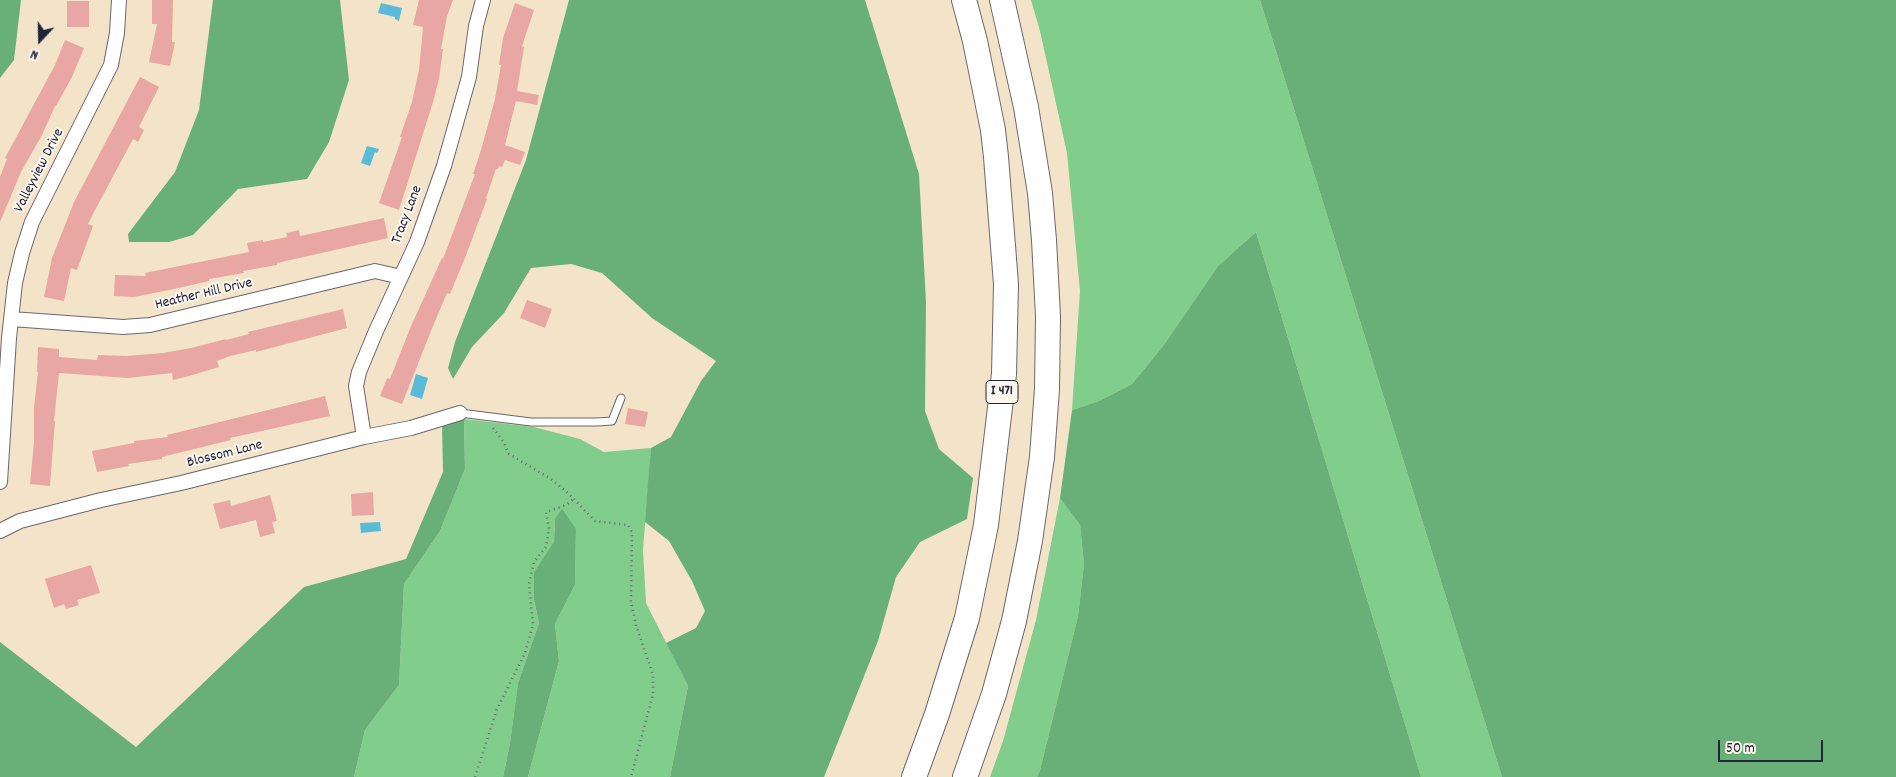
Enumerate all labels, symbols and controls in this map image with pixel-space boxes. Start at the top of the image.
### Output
north arrow [15,15,65,65]
text: N [28,43,41,65]
street label: Valleyview Drive [11,126,69,216]
street label: Tracy Lane [389,183,427,247]
street label: Heather Hill Drive [154,275,254,315]
road number: I 471 [986,381,1018,404]
street label: Blossom Lane [185,437,265,473]
scale bar [1721,730,1826,762]
text: 50 m [1726,738,1755,760]

